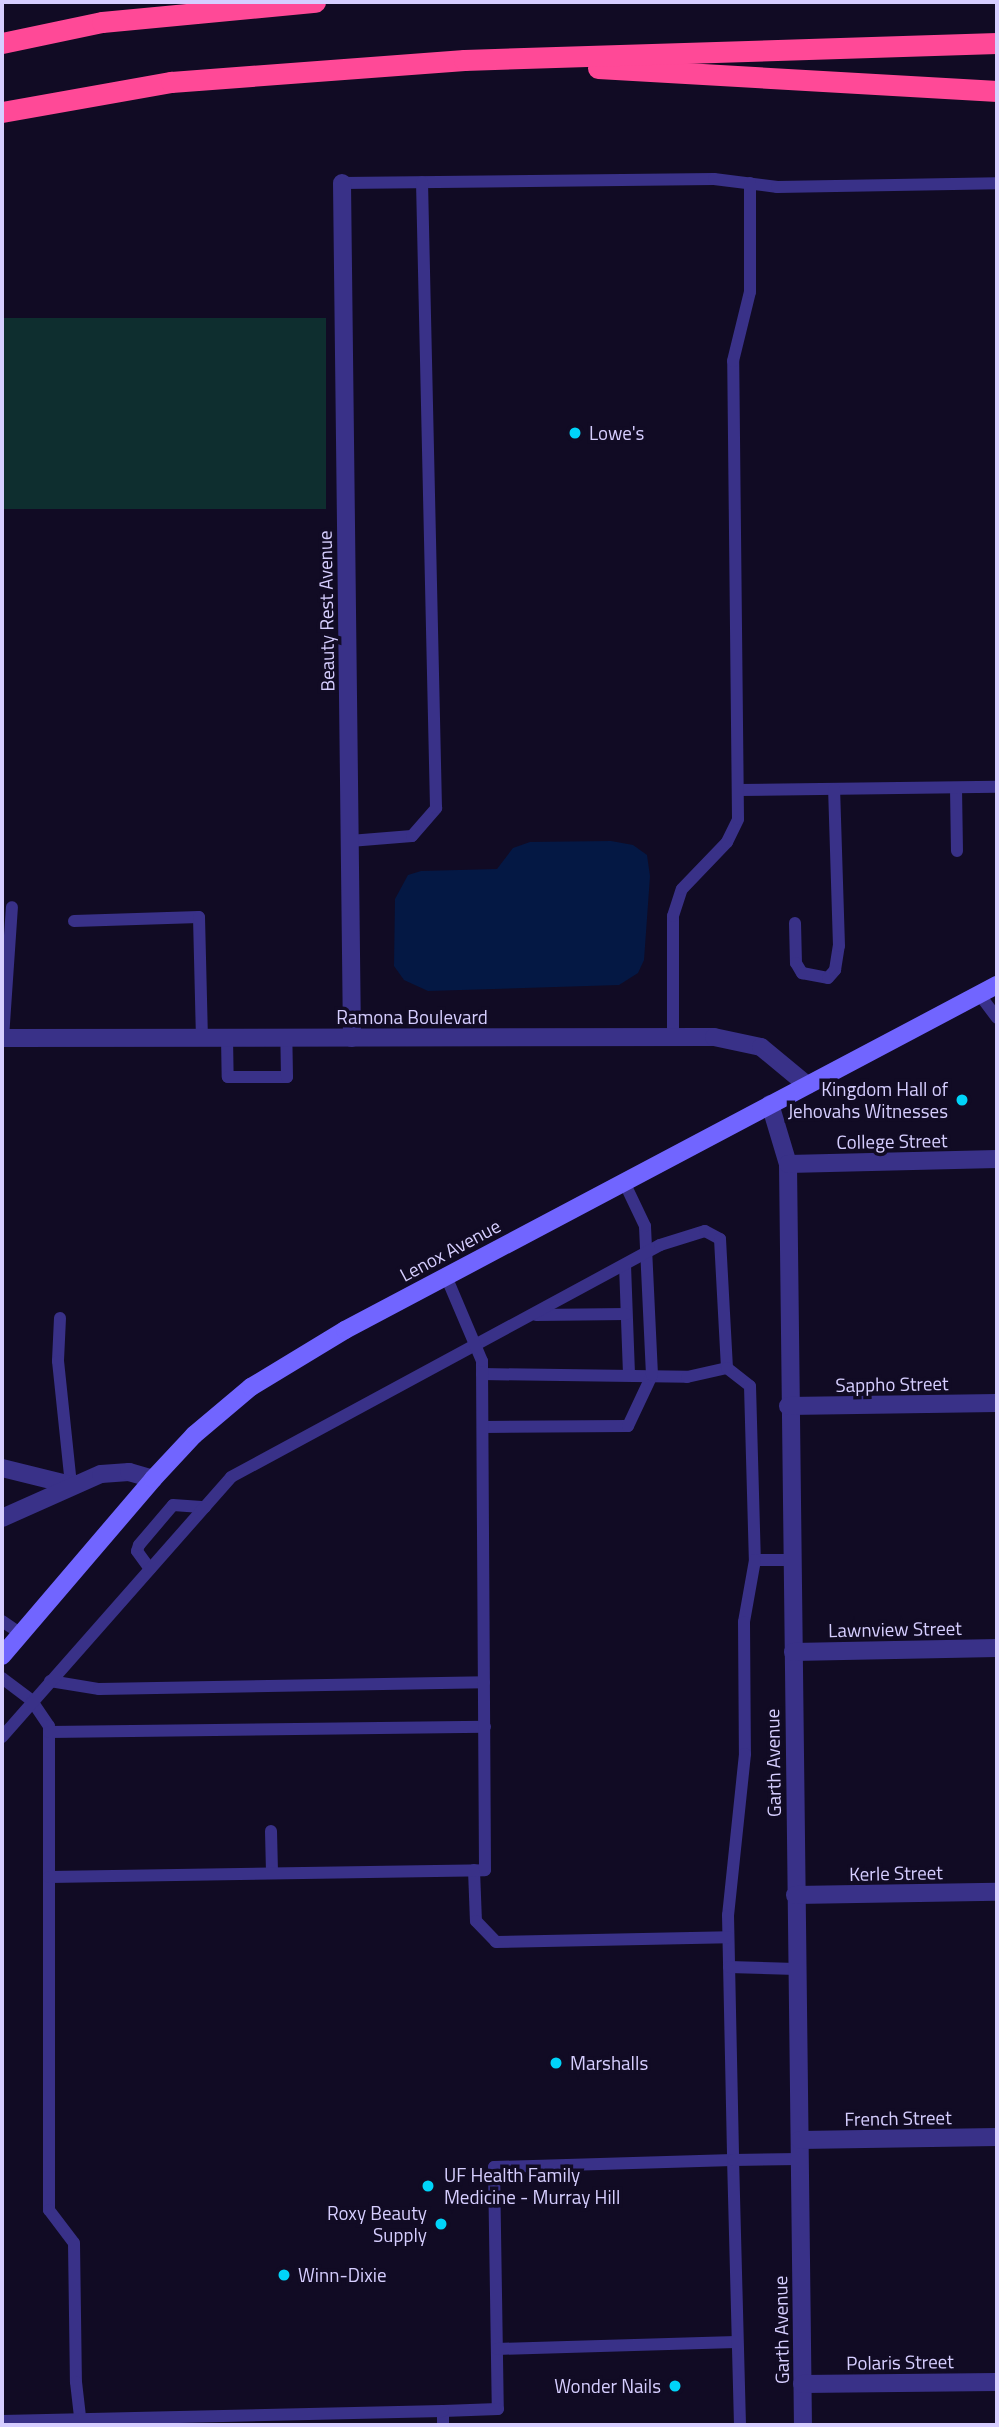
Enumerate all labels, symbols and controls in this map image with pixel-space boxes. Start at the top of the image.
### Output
place label: Lowe's [589,422,644,444]
marker: Lowe's [567,425,583,441]
street label: Beauty Rest Avenue [313,530,339,692]
street label: Ramona Boulevard [336,1006,488,1028]
place label: Kingdom Hall of Jehovahs Witnesses [788,1078,948,1122]
marker: Kingdom Hall of Jehovahs Witnesses [954,1092,970,1108]
street label: College Street [836,1129,948,1153]
street label: Lenox Avenue [396,1214,504,1286]
street label: Sappho Street [835,1372,949,1396]
street label: Lawnview Street [828,1616,962,1642]
street label: Garth Avenue [761,1709,785,1817]
street label: Kerle Street [849,1861,943,1885]
place label: Marshalls [570,2052,648,2074]
marker: Marshalls [548,2055,564,2071]
street label: French Street [844,2106,952,2130]
place label: UF Health Family Medicine - Murray Hill [444,2164,620,2208]
marker: UF Health Family Medicine - Murray Hill [418,2176,438,2196]
place label: Roxy Beauty Supply [327,2202,427,2246]
marker: Roxy Beauty Supply [433,2216,449,2232]
place label: Winn-Dixie [298,2264,386,2286]
marker: Winn-Dixie [276,2267,292,2283]
street label: Garth Avenue [769,2276,793,2384]
street label: Polaris Street [846,2350,954,2374]
place label: Wonder Nails [554,2375,661,2397]
marker: Wonder Nails [667,2378,683,2394]

